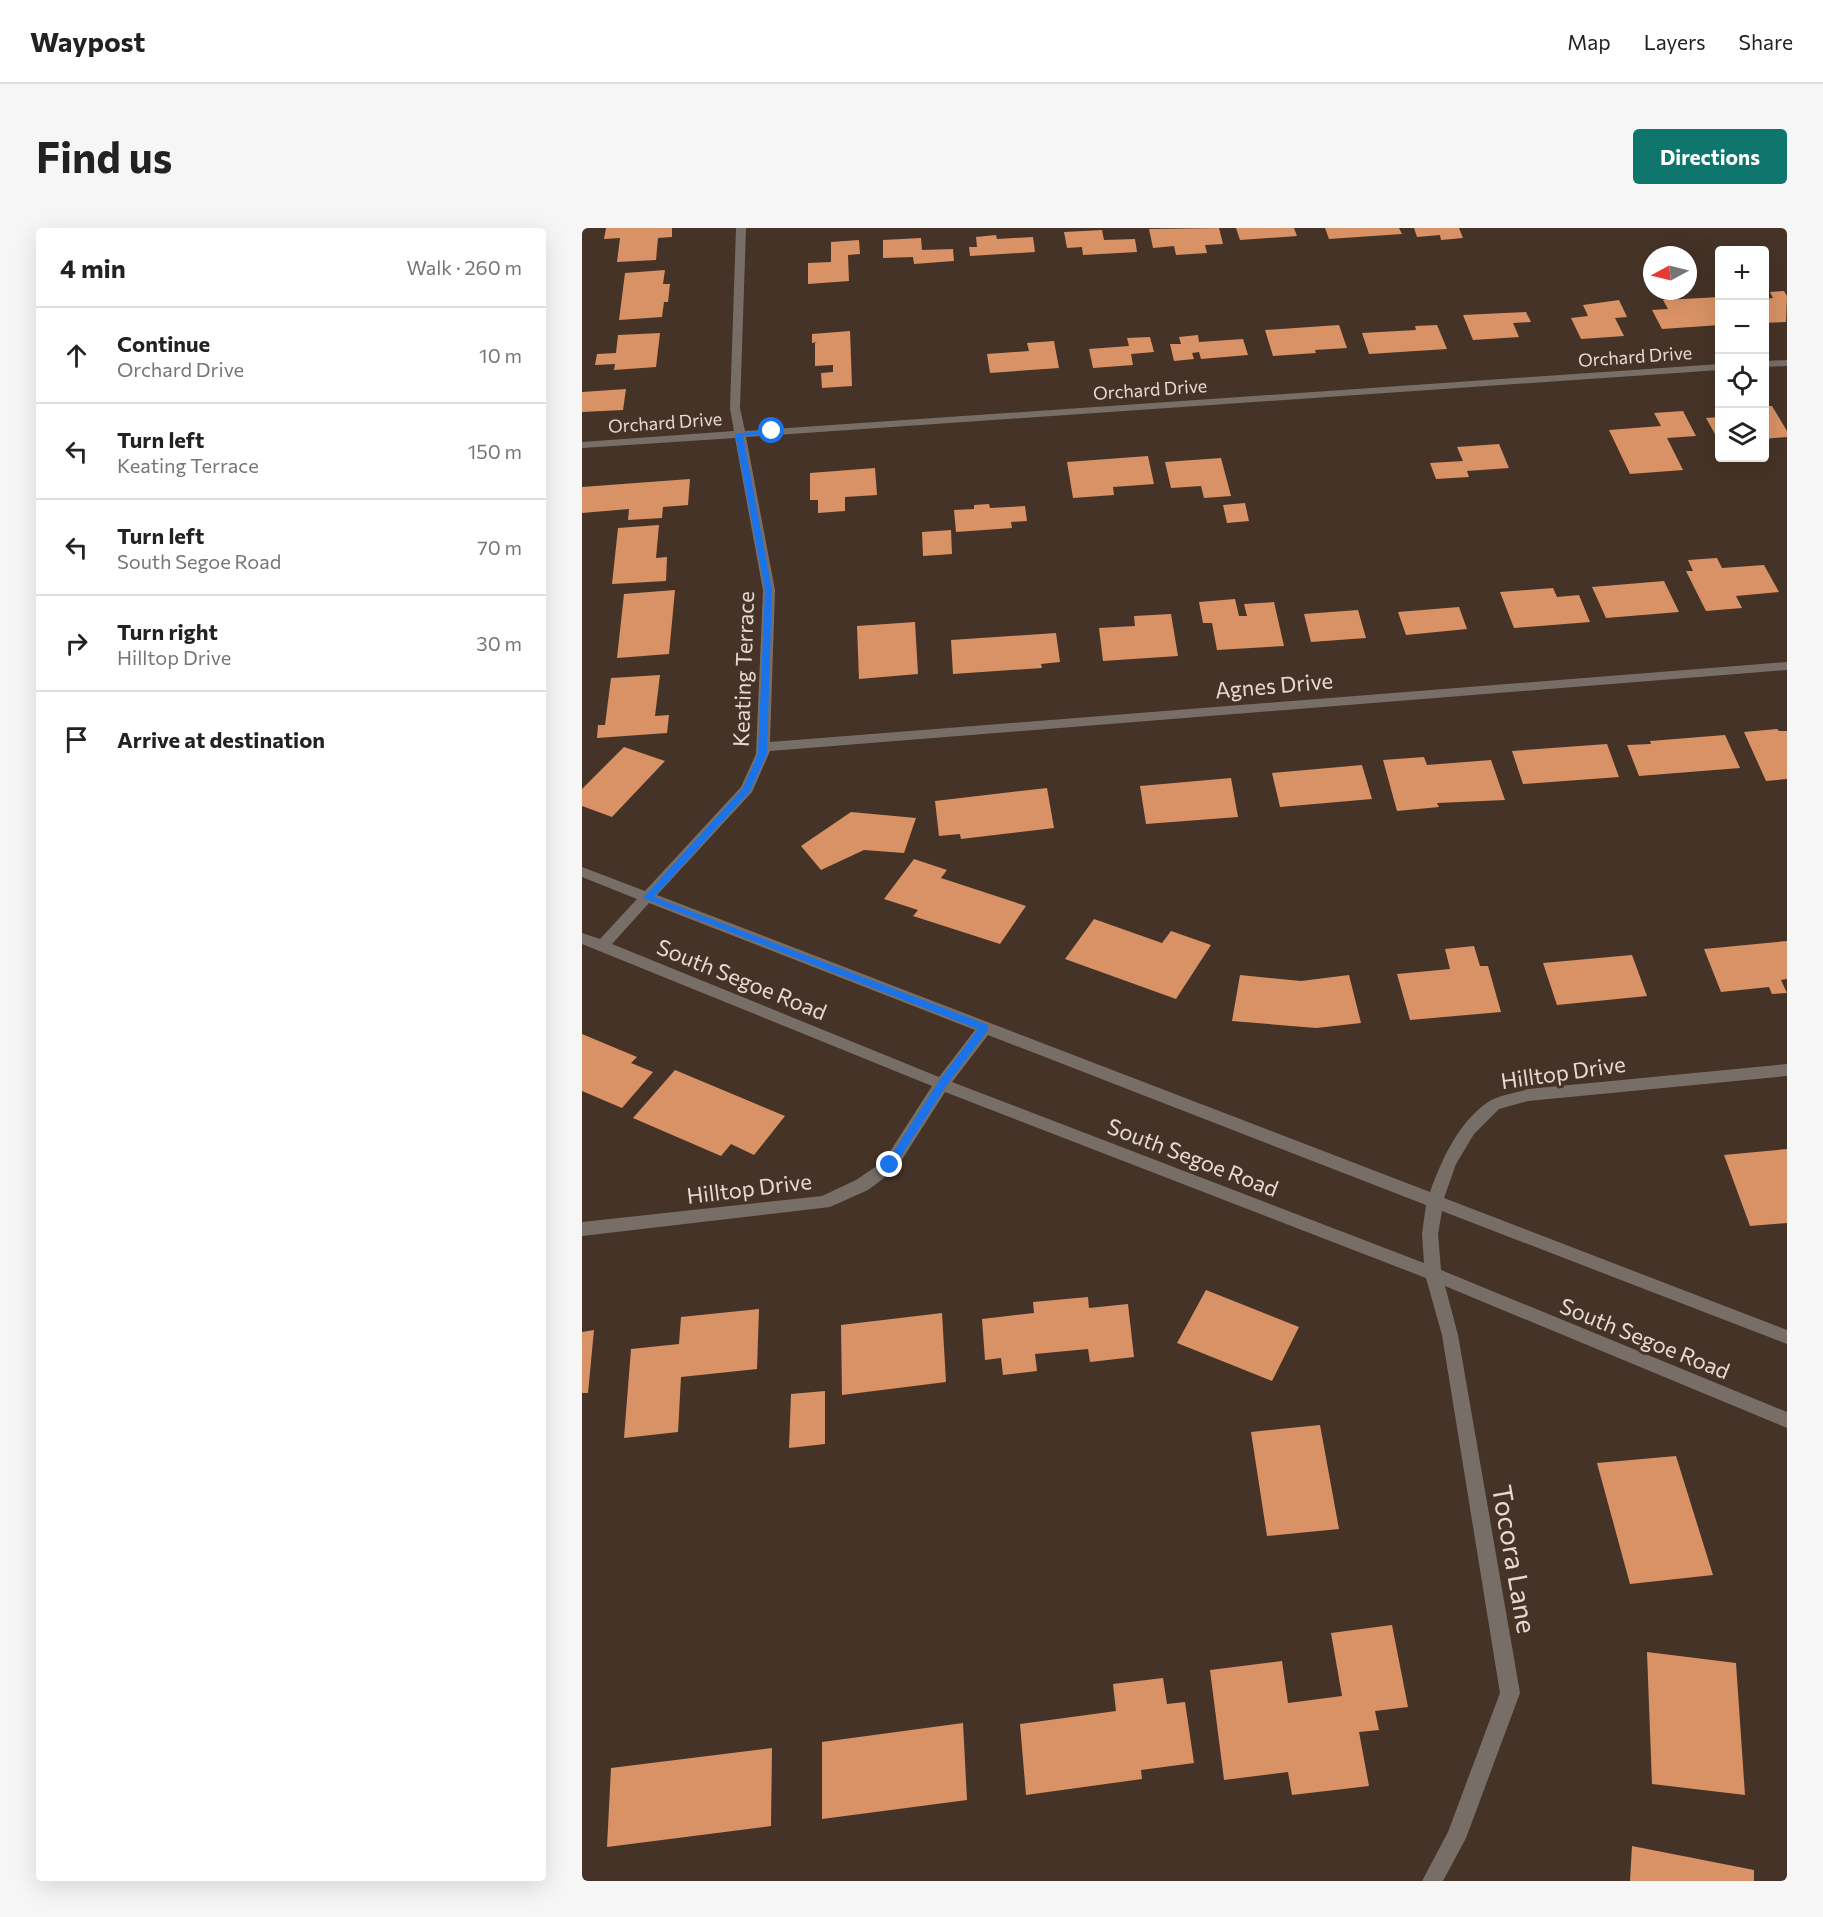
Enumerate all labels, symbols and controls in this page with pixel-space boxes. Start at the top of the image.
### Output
text: Waypost [30,24,145,58]
text: Map [1567,29,1611,54]
text: Layers [1644,29,1706,54]
text: Share [1739,29,1793,54]
button: Directions [1633,129,1787,184]
text: Find us [36,130,172,182]
north arrow [1643,246,1697,300]
map controls [1715,246,1769,462]
button: + [1715,246,1769,300]
text: 4 min [60,252,126,283]
text: Walk · 260 m [406,255,522,279]
button: − [1715,300,1769,354]
text: Continue [117,330,210,357]
icon: ahead [60,339,93,372]
street label: Orchard Drive [1577,341,1693,371]
text: 10 m [479,343,522,367]
button: locate [1715,354,1769,408]
text: Orchard Drive [117,357,244,381]
street label: Orchard Drive [1092,374,1208,404]
street label: Orchard Drive [607,407,723,437]
button: layers [1715,408,1769,462]
route start [758,417,784,443]
text: Turn left [117,426,204,453]
icon: left [60,435,93,468]
text: 150 m [468,439,522,463]
text: Keating Terrace [117,453,259,477]
text: Turn left [117,522,204,549]
icon: left [60,531,93,564]
text: 70 m [477,535,522,559]
text: South Segoe Road [117,549,281,573]
street label: Keating Terrace [727,591,759,747]
text: Turn right [117,618,218,645]
icon: right [60,627,93,660]
text: 30 m [476,631,522,655]
text: Hilltop Drive [117,645,231,669]
street label: Agnes Drive [1214,666,1334,704]
icon: arrive [60,723,93,756]
text: Arrive at destination [117,726,325,753]
street label: South Segoe Road [653,933,831,1025]
street label: Hilltop Drive [1499,1050,1627,1094]
street label: South Segoe Road [1104,1112,1282,1202]
route end [876,1151,902,1177]
street label: Hilltop Drive [685,1167,813,1209]
street label: South Segoe Road [1556,1292,1734,1384]
street label: Tocora Lane [1486,1482,1544,1636]

